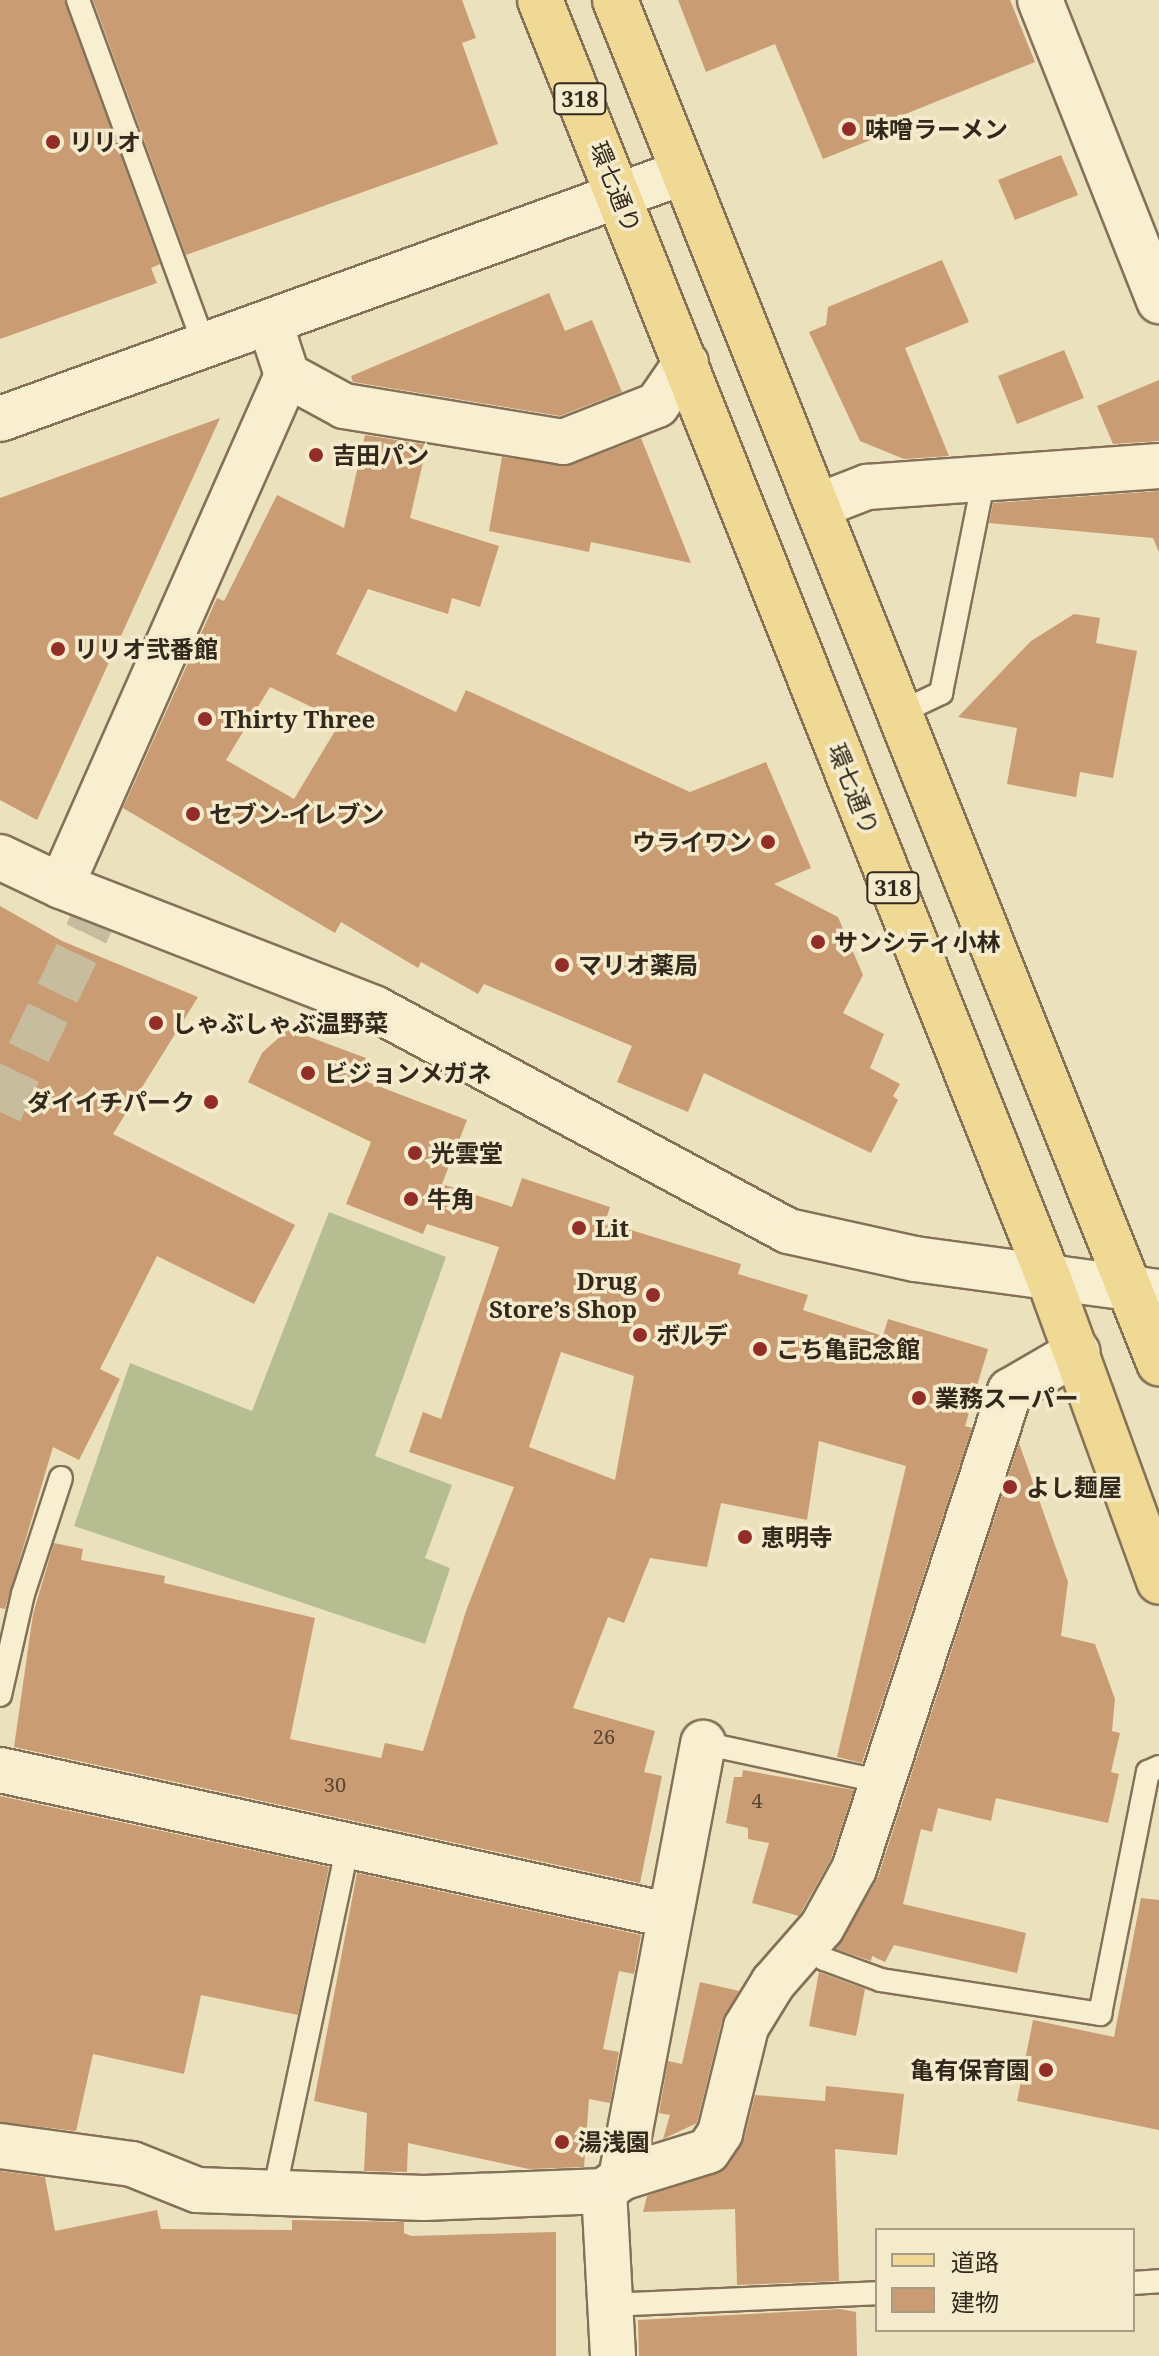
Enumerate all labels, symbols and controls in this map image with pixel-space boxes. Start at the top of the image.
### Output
road number: 318 [552,81,608,117]
place label: 味噌ラーメン [865,115,1009,143]
marker: 味噌ラーメン [840,120,858,138]
place label: リリオ [69,128,141,156]
marker: リリオ [44,133,62,151]
street label: 環七通り [585,137,647,237]
place label: 吉田パン [332,441,428,469]
marker: 吉田パン [307,446,325,464]
place label: リリオ弐番館 [74,635,218,663]
marker: リリオ弐番館 [49,640,67,658]
place label: Thirty Three [221,705,375,733]
marker: Thirty Three [196,710,214,728]
street label: 環七通り [823,739,885,839]
place label: セブン-イレブン [209,800,384,828]
marker: セブン-イレブン [184,805,202,823]
place label: ウライワン [632,828,752,856]
marker: ウライワン [759,833,777,851]
road number: 318 [865,870,921,906]
place label: サンシティ小林 [834,928,1002,956]
marker: サンシティ小林 [809,933,827,951]
place label: マリオ薬局 [578,951,698,979]
marker: マリオ薬局 [553,956,571,974]
place label: しゃぶしゃぶ温野菜 [172,1009,388,1037]
marker: しゃぶしゃぶ温野菜 [147,1014,165,1032]
place label: ビジョンメガネ [324,1059,492,1087]
marker: ビジョンメガネ [299,1064,317,1082]
place label: ダイイチパーク [27,1088,195,1116]
marker: ダイイチパーク [202,1093,220,1111]
place label: 光雲堂 [431,1139,503,1167]
marker: 光雲堂 [406,1144,424,1162]
place label: 牛角 [427,1185,475,1213]
marker: 牛角 [402,1190,420,1208]
place label: Lit [595,1214,629,1242]
marker: Lit [570,1219,588,1237]
place label: Drug Store’s Shop [489,1267,637,1323]
marker: Drug Store’s Shop [644,1286,662,1304]
place label: ボルデ [656,1321,728,1349]
marker: ボルデ [631,1326,649,1344]
place label: こち亀記念館 [776,1335,920,1363]
marker: こち亀記念館 [751,1340,769,1358]
place label: 業務スーパー [935,1384,1079,1412]
marker: 業務スーパー [910,1389,928,1407]
place label: よし麺屋 [1026,1473,1122,1501]
marker: よし麺屋 [1001,1478,1019,1496]
place label: 恵明寺 [761,1523,833,1551]
marker: 恵明寺 [736,1528,754,1546]
house number: 26 [593,1724,615,1748]
house number: 30 [324,1772,346,1796]
house number: 4 [751,1788,763,1812]
place label: 亀有保育園 [910,2056,1030,2084]
marker: 亀有保育園 [1037,2061,1055,2079]
place label: 湯浅園 [578,2128,650,2156]
marker: 湯浅園 [553,2133,571,2151]
legend [875,2228,1135,2332]
text: 道路 [951,2245,999,2278]
text: 建物 [951,2285,999,2318]

